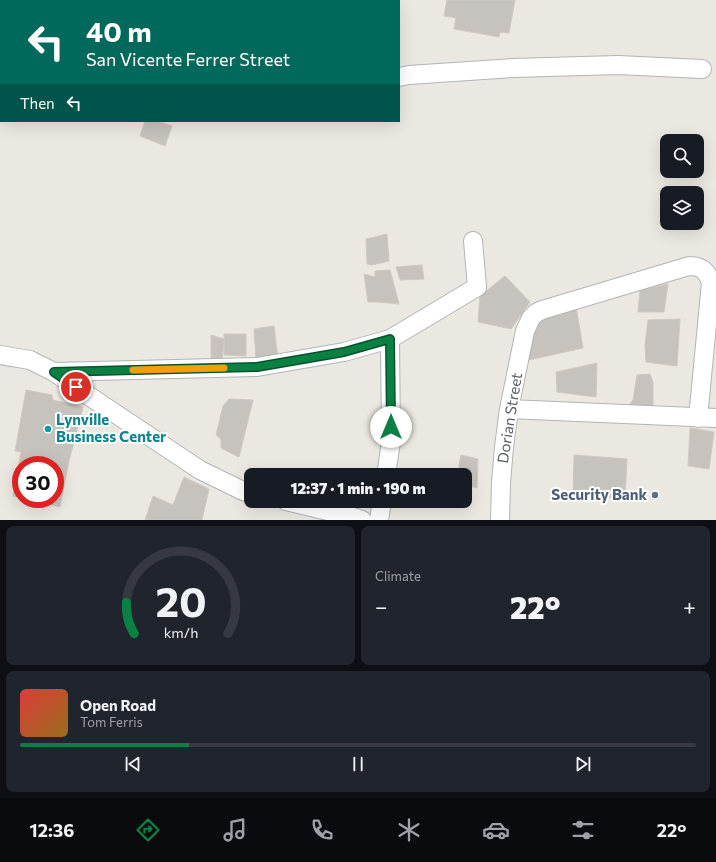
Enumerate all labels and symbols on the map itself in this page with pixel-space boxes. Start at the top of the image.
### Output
pin [59,370,93,404]
street label: Dorian Street [493,371,525,464]
position arrow [370,406,412,448]
place label: Lynville Business Center [56,410,166,445]
marker: Lynville Business Center [43,424,53,434]
speed limit sign: 30 [12,456,64,508]
place label: Security Bank [551,485,647,503]
marker: Security Bank [650,490,660,500]

